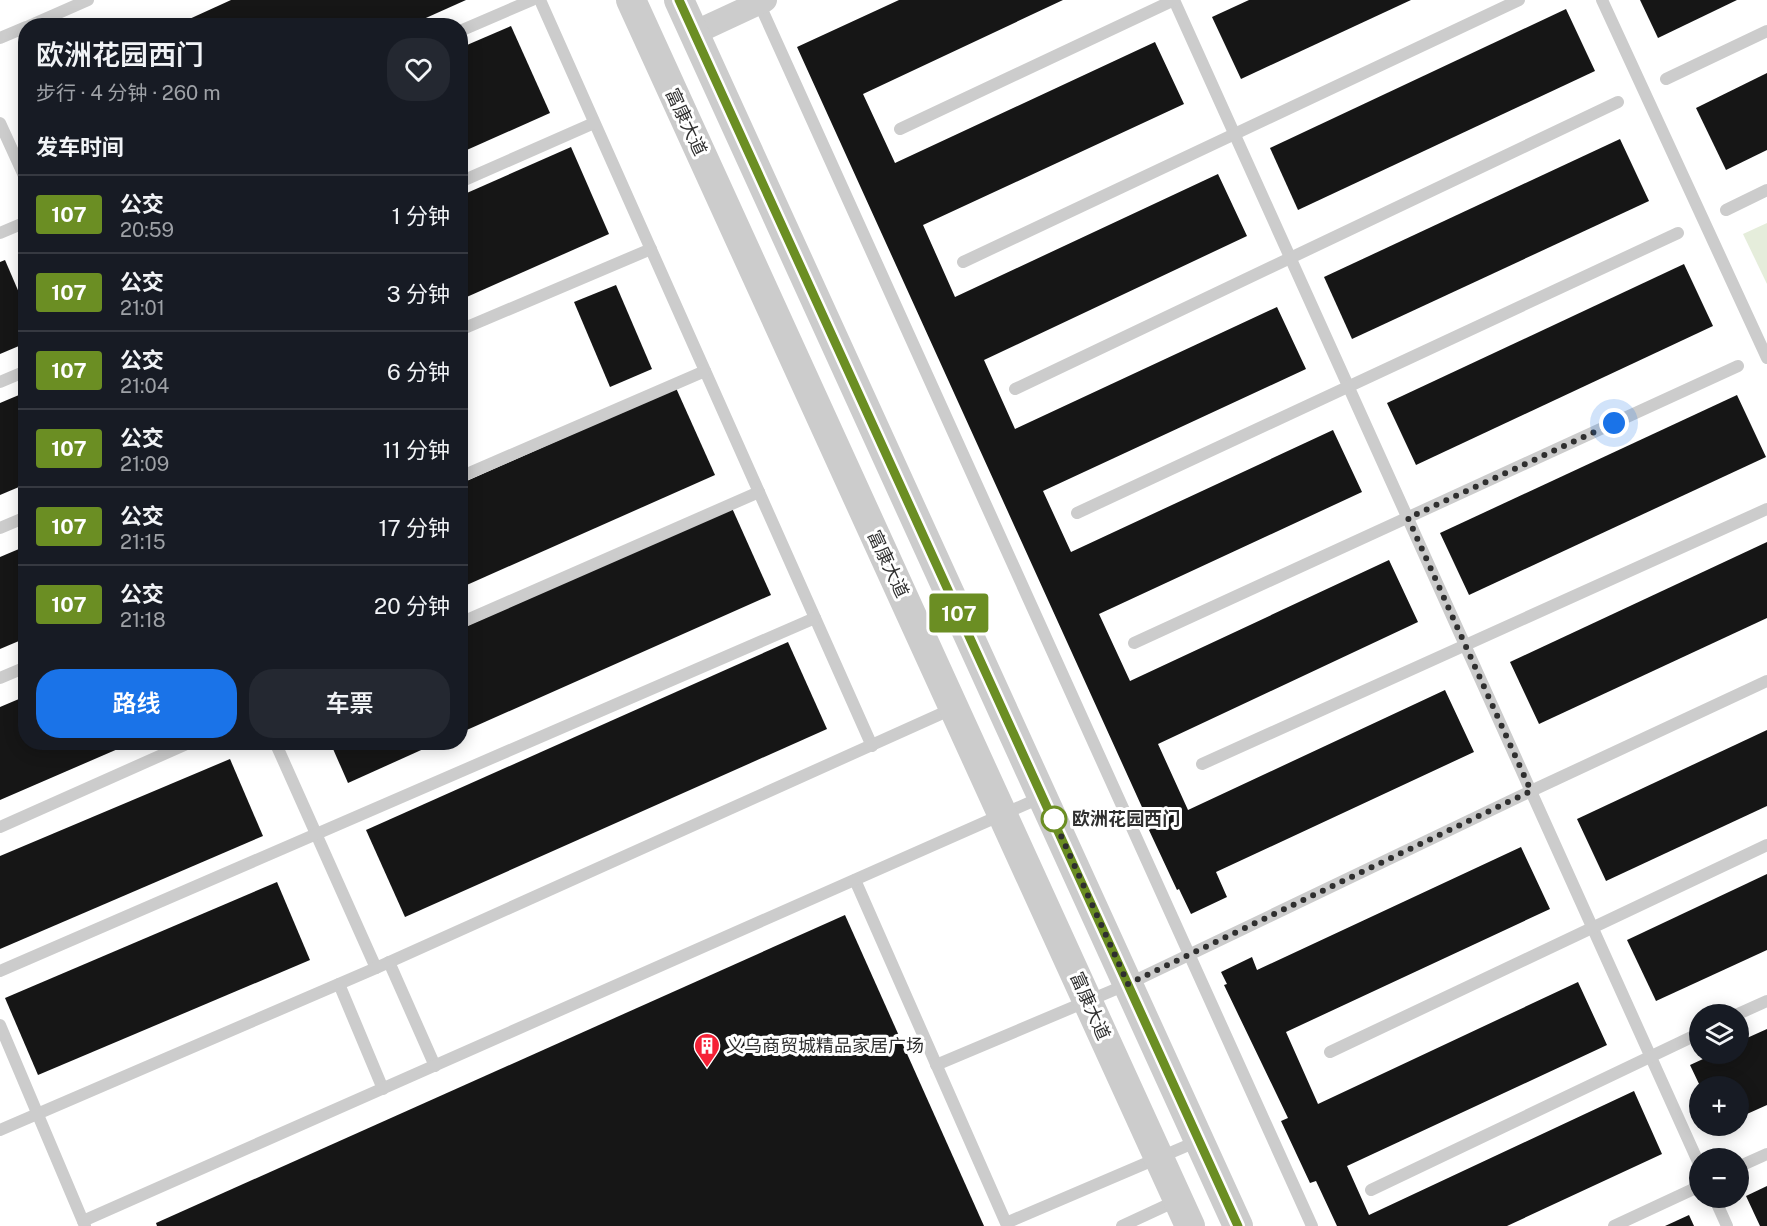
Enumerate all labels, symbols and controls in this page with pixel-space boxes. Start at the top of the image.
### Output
text: 欧洲花园西门 [36,38,204,71]
button: heart [387,38,450,101]
text: 步行 · 4 分钟 · 260 m [36,81,220,105]
street label: 富康大道 [662,85,711,159]
text: 发车时间 [36,134,124,160]
text: 公交 [120,191,164,217]
text: 107 [51,202,87,227]
text: 1 分钟 [392,203,450,229]
text: 20:59 [120,218,174,242]
text: 公交 [120,269,164,295]
text: 107 [51,280,87,305]
text: 3 分钟 [387,281,450,307]
text: 21:01 [120,296,165,320]
text: 公交 [120,347,164,373]
text: 107 [51,358,87,383]
text: 6 分钟 [387,359,450,385]
text: 21:04 [120,374,169,398]
your location [1599,408,1629,438]
text: 公交 [120,425,164,451]
text: 107 [51,436,87,461]
text: 11 分钟 [383,437,450,463]
text: 21:09 [120,452,169,476]
text: 公交 [120,503,164,529]
text: 107 [51,514,87,539]
text: 17 分钟 [378,515,450,541]
street label: 富康大道 [864,527,913,601]
text: 21:15 [120,530,166,554]
text: 公交 [120,581,164,607]
text: 107 [51,592,87,617]
text: 20 分钟 [374,593,450,619]
line badge: 107 [924,594,994,632]
text: 107 [941,601,977,626]
text: 21:18 [120,608,166,632]
button: 路线 [36,669,237,738]
button: 车票 [249,669,450,738]
marker: 欧洲花园西门 [1041,806,1067,832]
place label: 欧洲花园西门 [1072,808,1180,829]
street label: 富康大道 [1066,969,1115,1043]
map controls [1689,1004,1749,1208]
button: layers [1689,1004,1749,1064]
building icon: 义乌商贸城精品家居广场 [692,1031,722,1069]
place label: 义乌商贸城精品家居广场 [726,1035,924,1056]
button: + [1689,1076,1749,1136]
button: − [1689,1148,1749,1208]

